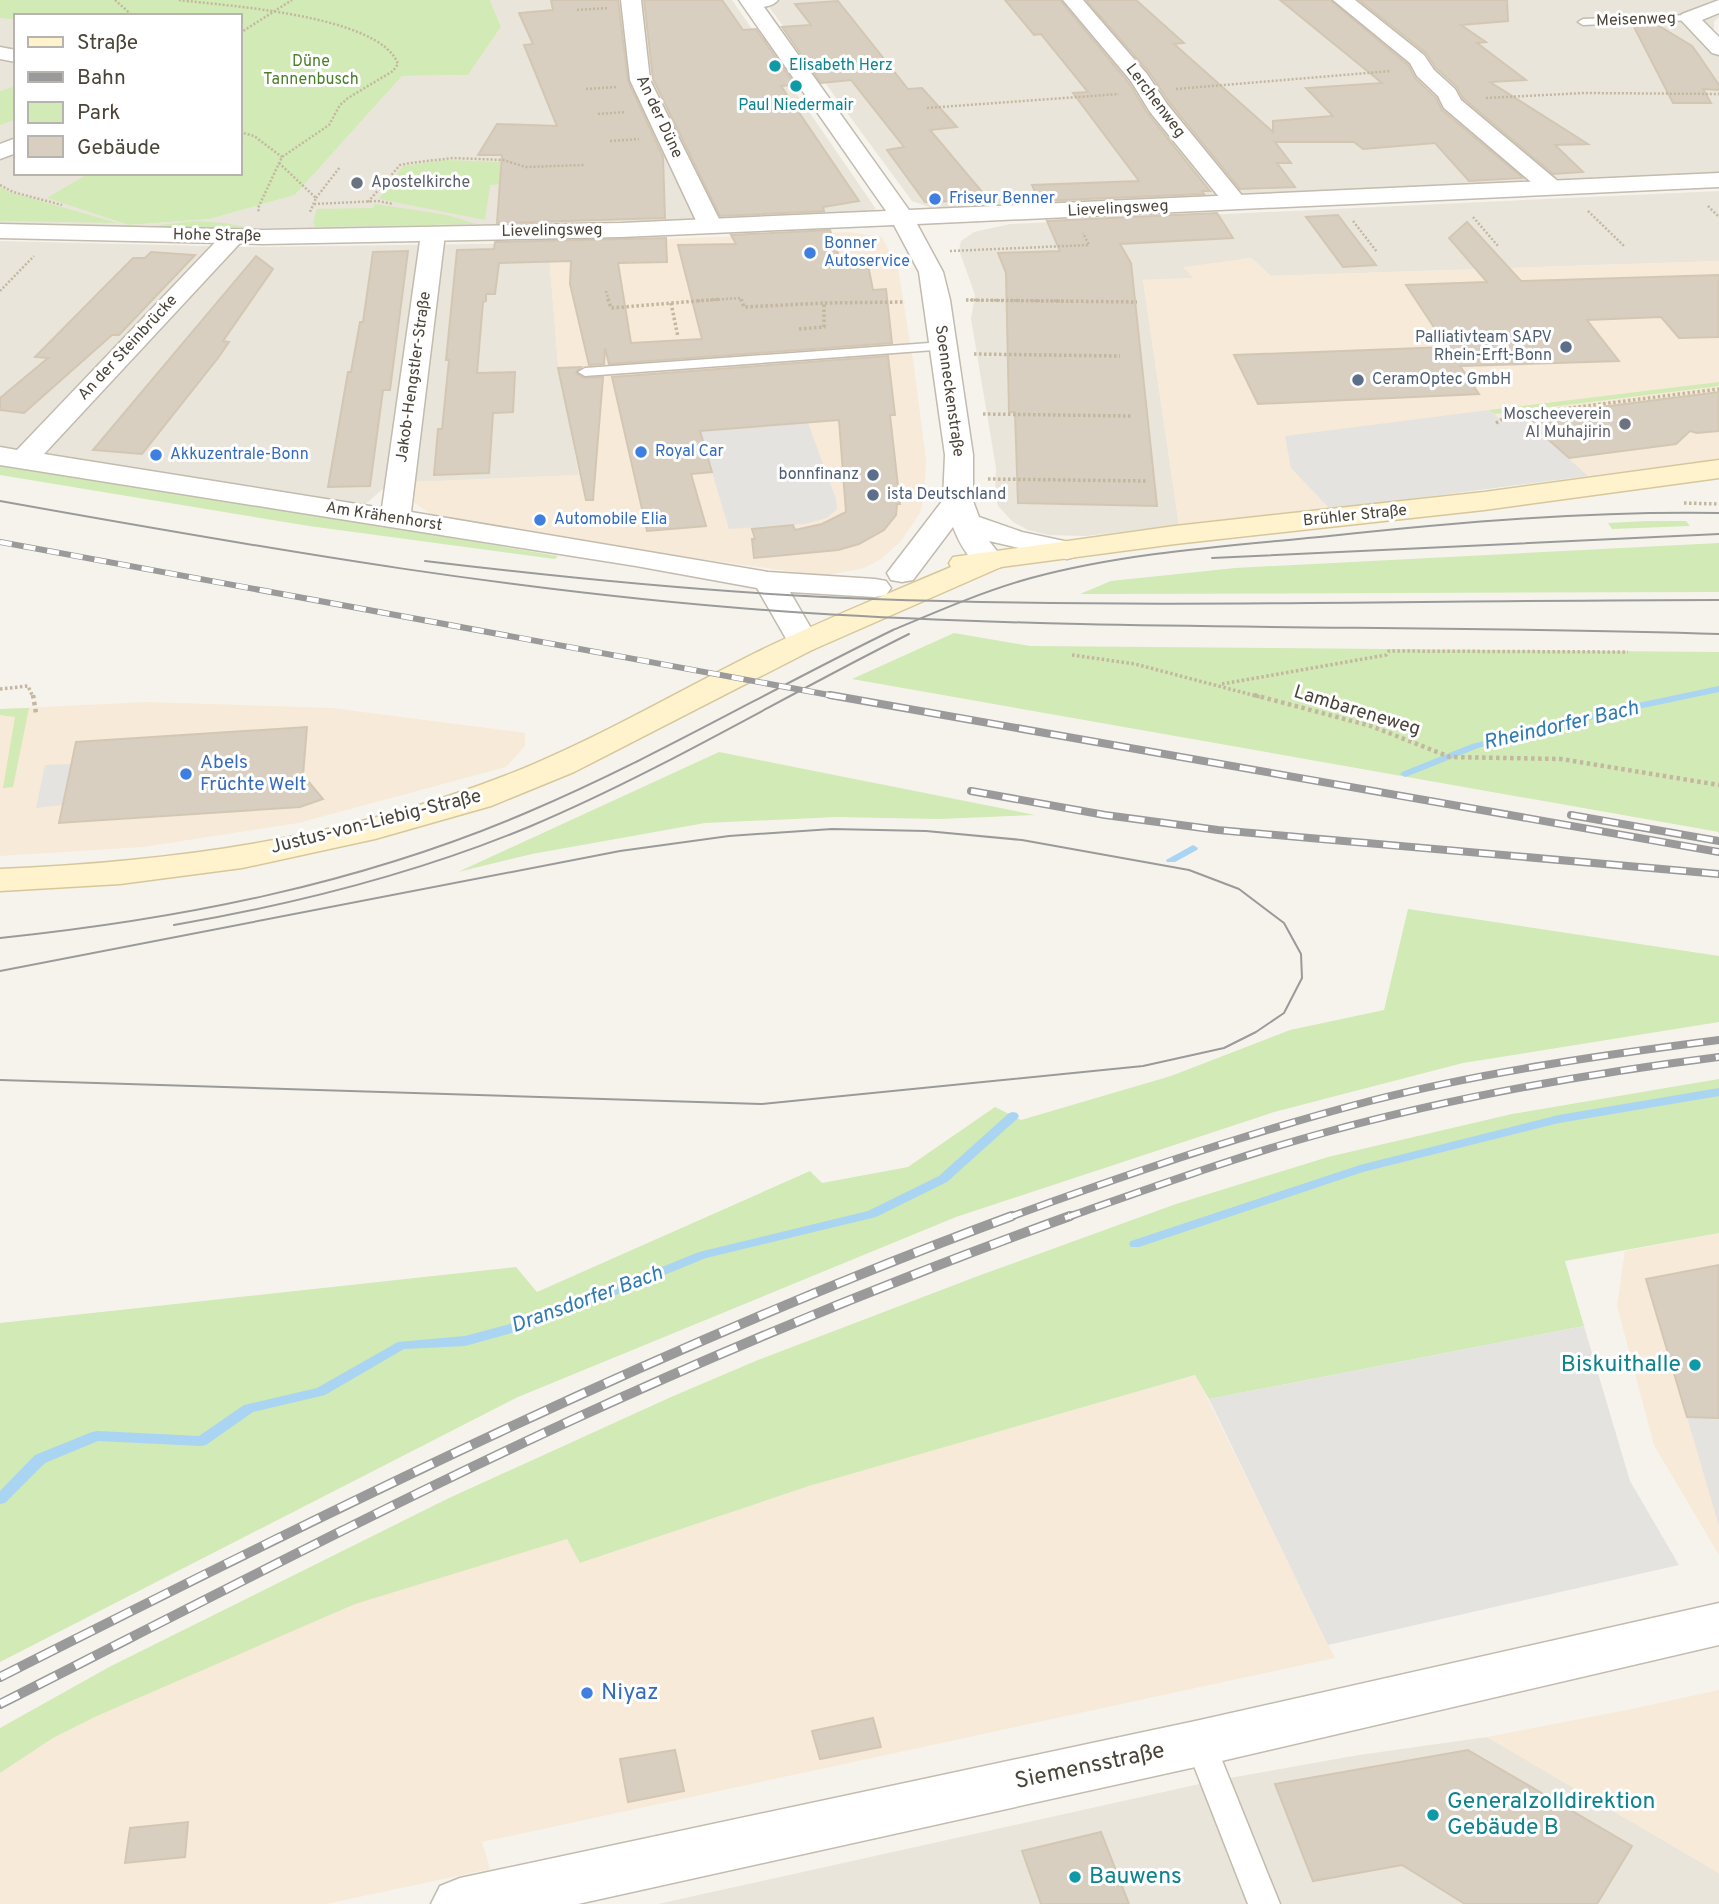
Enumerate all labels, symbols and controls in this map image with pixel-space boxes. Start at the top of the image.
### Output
street label: Meisenweg [1596,9,1676,31]
legend [14,14,242,175]
text: Straße [77,30,138,57]
park label: Düne Tannenbusch [263,52,359,90]
place label: Elisabeth Herz [789,56,893,76]
marker: Elisabeth Herz [767,58,783,74]
street label: Lerchenweg [1121,60,1189,142]
text: Bahn [77,65,126,92]
street label: An der Düne [631,72,687,162]
marker: Paul Niedermair [788,78,804,94]
place label: Paul Niedermair [738,96,854,116]
text: Park [77,100,120,127]
text: Gebäude [77,135,160,162]
place label: Apostelkirche [371,173,470,193]
marker: Apostelkirche [349,175,365,191]
place label: Friseur Benner [949,189,1055,209]
marker: Friseur Benner [927,191,943,207]
street label: Lievelingsweg [1067,196,1169,222]
street label: Lievelingsweg [501,220,603,242]
street label: Hohe Straße [173,225,261,247]
place label: Bonner Autoservice [824,234,910,272]
marker: Bonner Autoservice [802,245,818,261]
street label: Jakob-Hengstler-Straße [392,290,436,464]
street label: An der Steinbrücke [74,291,182,405]
street label: Soenneckenstraße [930,324,968,458]
place label: Palliativteam SAPV Rhein-Erft-Bonn [1415,328,1552,366]
marker: Palliativteam SAPV Rhein-Erft-Bonn [1558,339,1574,355]
place label: CeramOptec GmbH [1372,370,1511,390]
marker: CeramOptec GmbH [1350,372,1366,388]
place label: Moscheeverein Al Muhajirin [1503,405,1611,443]
marker: Moscheeverein Al Muhajirin [1617,416,1633,432]
place label: Royal Car [655,442,724,462]
marker: Royal Car [633,444,649,460]
place label: Akkuzentrale-Bonn [170,445,309,465]
marker: Akkuzentrale-Bonn [148,447,164,463]
place label: bonnfinanz [778,465,859,485]
marker: bonnfinanz [865,467,881,483]
place label: ista Deutschland [887,485,1006,505]
marker: ista Deutschland [865,487,881,503]
street label: Am Krähenhorst [324,498,444,536]
street label: Brühler Straße [1302,501,1408,531]
place label: Automobile Elia [554,510,667,530]
marker: Automobile Elia [532,512,548,528]
street label: Lambareneweg [1291,680,1423,742]
water label: Rheindorfer Bach [1481,695,1642,757]
place label: Abels Früchte Welt [200,751,307,797]
marker: Abels Früchte Welt [178,766,194,782]
street label: Justus-von-Liebig-Straße [268,784,484,860]
water label: Dransdorfer Bach [508,1260,667,1340]
place label: Biskuithalle [1561,1351,1681,1380]
marker: Biskuithalle [1687,1357,1703,1373]
place label: Niyaz [601,1679,659,1708]
marker: Niyaz [579,1685,595,1701]
street label: Siemensstraße [1012,1737,1168,1797]
place label: Generalzolldirektion Gebäude B [1447,1788,1655,1843]
marker: Generalzolldirektion Gebäude B [1425,1807,1441,1823]
place label: Bauwens [1089,1863,1182,1892]
marker: Bauwens [1067,1869,1083,1885]

